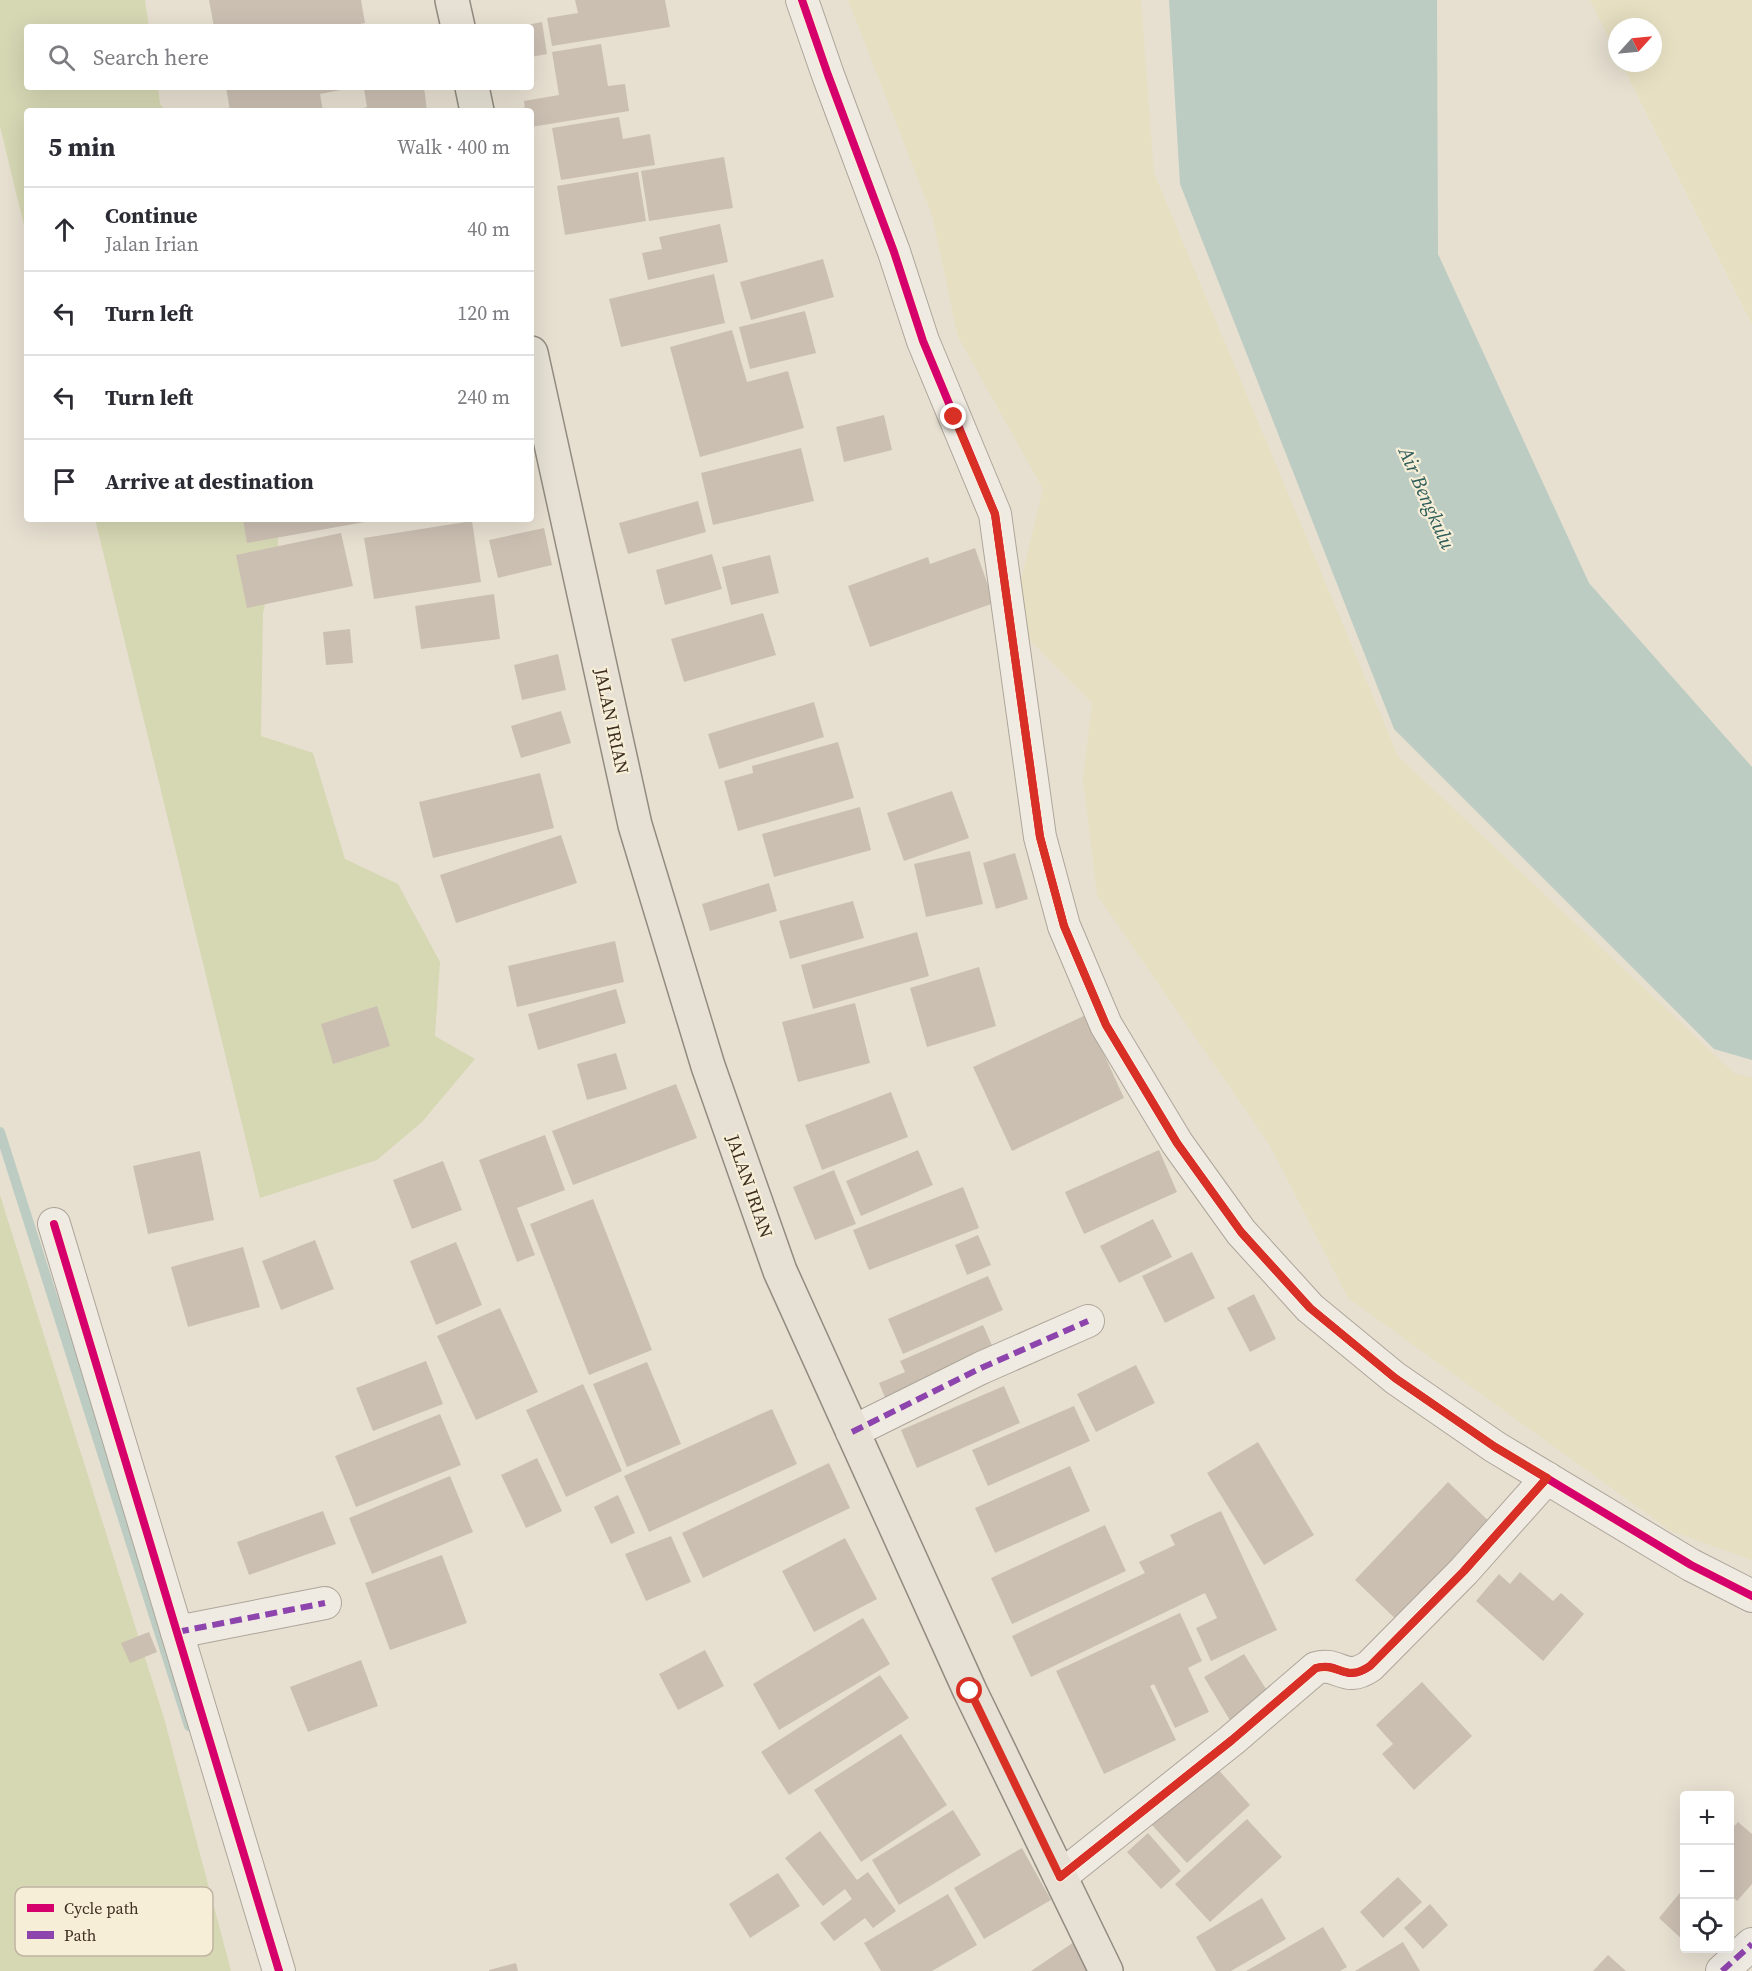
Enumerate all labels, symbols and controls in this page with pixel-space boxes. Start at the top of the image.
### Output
north arrow [1608,18,1662,72]
search box [24,24,534,90]
icon: search [45,41,78,74]
text: Search here [93,42,209,72]
text: 5 min [48,129,115,165]
text: Walk · 400 m [397,133,510,161]
text: Continue [105,200,198,230]
icon: ahead [48,213,81,246]
text: 40 m [467,215,510,243]
text: Jalan Irian [105,230,199,258]
icon: left [48,297,81,330]
text: Turn left [105,298,193,328]
text: 120 m [457,299,510,327]
icon: left [48,381,81,414]
text: Turn left [105,382,193,412]
text: 240 m [457,383,510,411]
route end [940,403,966,429]
water label: Air Bengkulu [1391,441,1462,554]
icon: arrive [48,465,81,498]
text: Arrive at destination [105,466,314,496]
street label: JALAN IRIAN [588,665,635,776]
street label: JALAN IRIAN [720,1130,779,1241]
route start [956,1677,982,1703]
map controls [1680,1791,1734,1953]
button: + [1680,1791,1734,1845]
button: − [1680,1845,1734,1899]
legend [15,1887,213,1956]
text: Cycle path [64,1897,139,1919]
button: locate [1680,1899,1734,1953]
text: Path [64,1924,97,1946]

